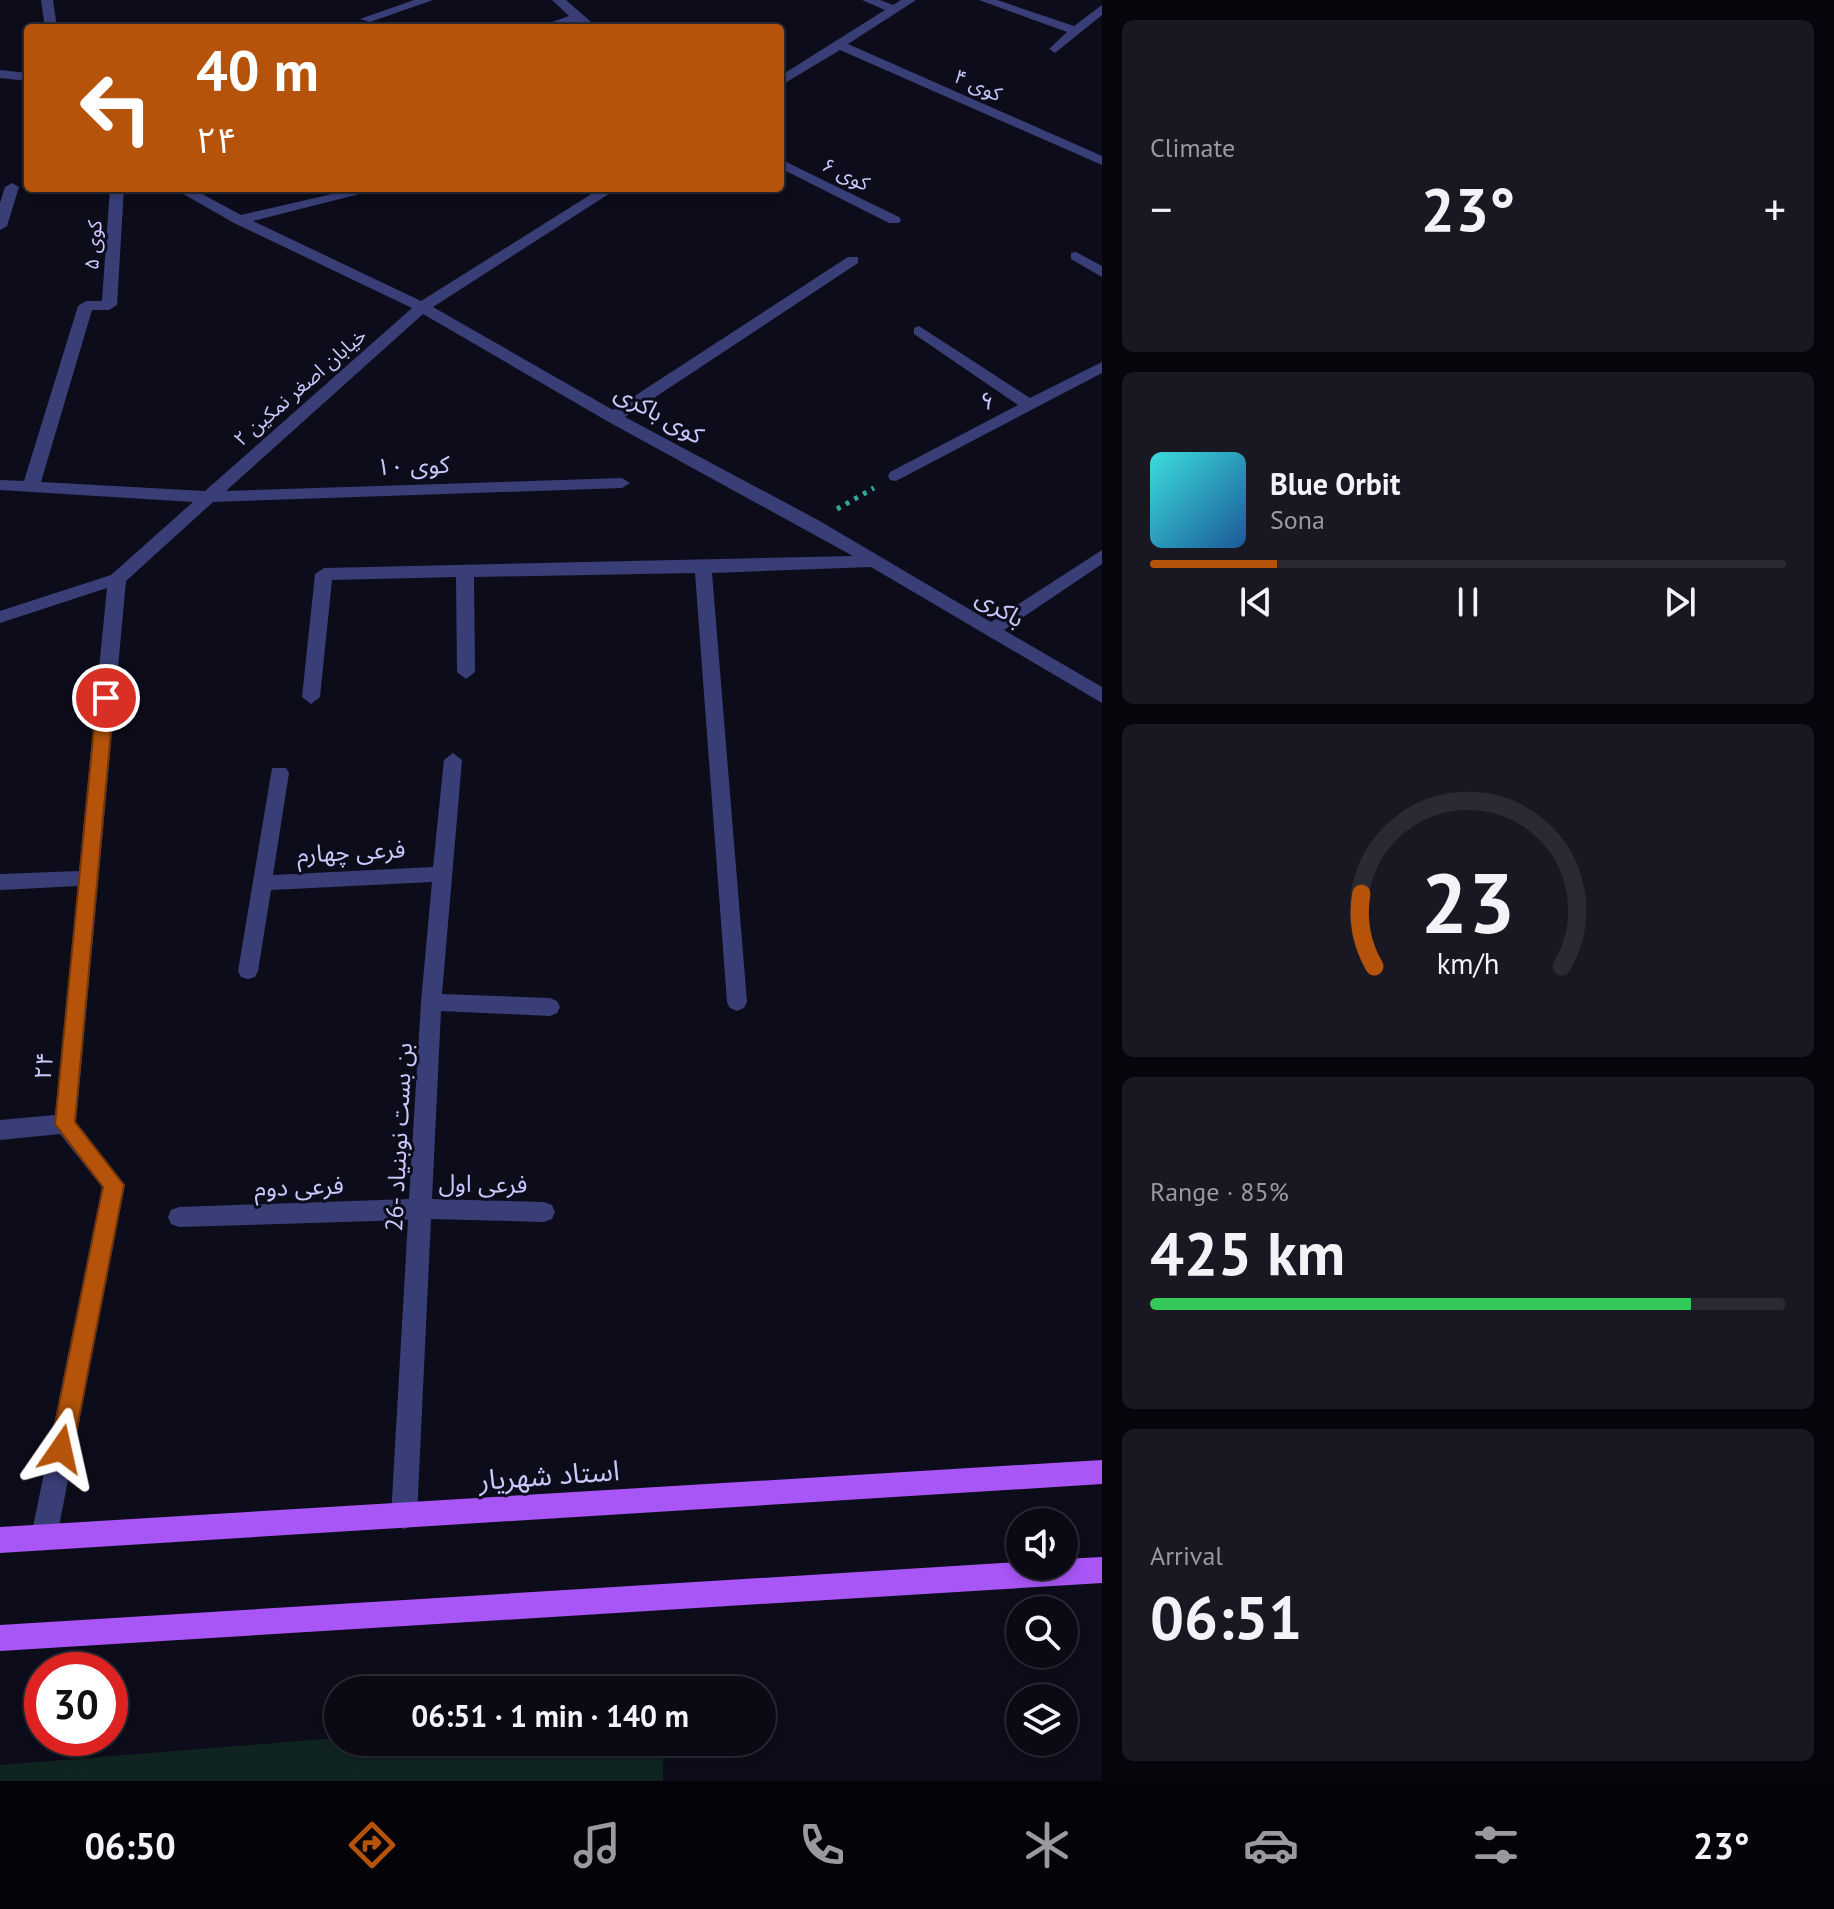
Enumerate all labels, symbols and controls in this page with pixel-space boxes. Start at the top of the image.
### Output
text: 40 m [196,34,319,106]
icon: left [64,56,168,160]
street label: کوی ۴ [950,63,1007,107]
text: ۲۴ [196,116,237,163]
text: Climate [1150,131,1235,164]
street label: کوی ۶ [818,151,875,197]
text: 23° [1421,170,1515,248]
text: − [1150,180,1172,237]
text: + [1764,180,1786,237]
street label: کوی ۵ [78,219,108,271]
street label: خیابان اصغر نمکین ۲ [228,322,372,452]
street label: کوی باکری [609,377,710,451]
street label: ۶ [975,384,1001,417]
street label: کوی ۱۰ [376,449,451,482]
text: Blue Orbit [1270,464,1400,503]
text: Sona [1270,503,1325,536]
icon: previous [1234,580,1278,624]
icon: pause [1446,580,1490,624]
icon: next [1658,580,1702,624]
street label: باکری [970,581,1030,634]
pin [72,664,140,732]
icon: arrive [84,676,128,720]
street label: فرعی چهارم [296,833,406,873]
text: 23 [1421,847,1515,955]
text: km/h [1437,945,1499,982]
street label: 26- بن بست نوبنیاد [378,1042,419,1232]
street label: ۲۴ [27,1051,60,1081]
street label: فرعی اول [438,1167,528,1200]
street label: فرعی دوم [254,1169,344,1207]
text: Range · 85% [1150,1175,1289,1208]
text: 425 km [1150,1214,1345,1292]
position arrow [19,1407,103,1491]
street label: استاد شهریار [476,1451,621,1498]
map controls [1006,1508,1078,1756]
button: sound [1006,1508,1078,1580]
text: Arrival [1150,1539,1223,1572]
text: 06:51 [1150,1578,1302,1656]
button: search [1006,1596,1078,1668]
speed limit sign: 30 [24,1652,128,1756]
button: layers [1006,1684,1078,1756]
text: 06:51 · 1 min · 140 m [411,1696,689,1735]
icon: directions [344,1817,400,1873]
icon: music [569,1817,625,1873]
icon: phone [794,1817,850,1873]
icon: climate [1019,1817,1075,1873]
icon: car [1243,1817,1299,1873]
icon: filters [1468,1817,1524,1873]
text: 06:50 [84,1822,176,1869]
text: 23° [1693,1822,1750,1869]

